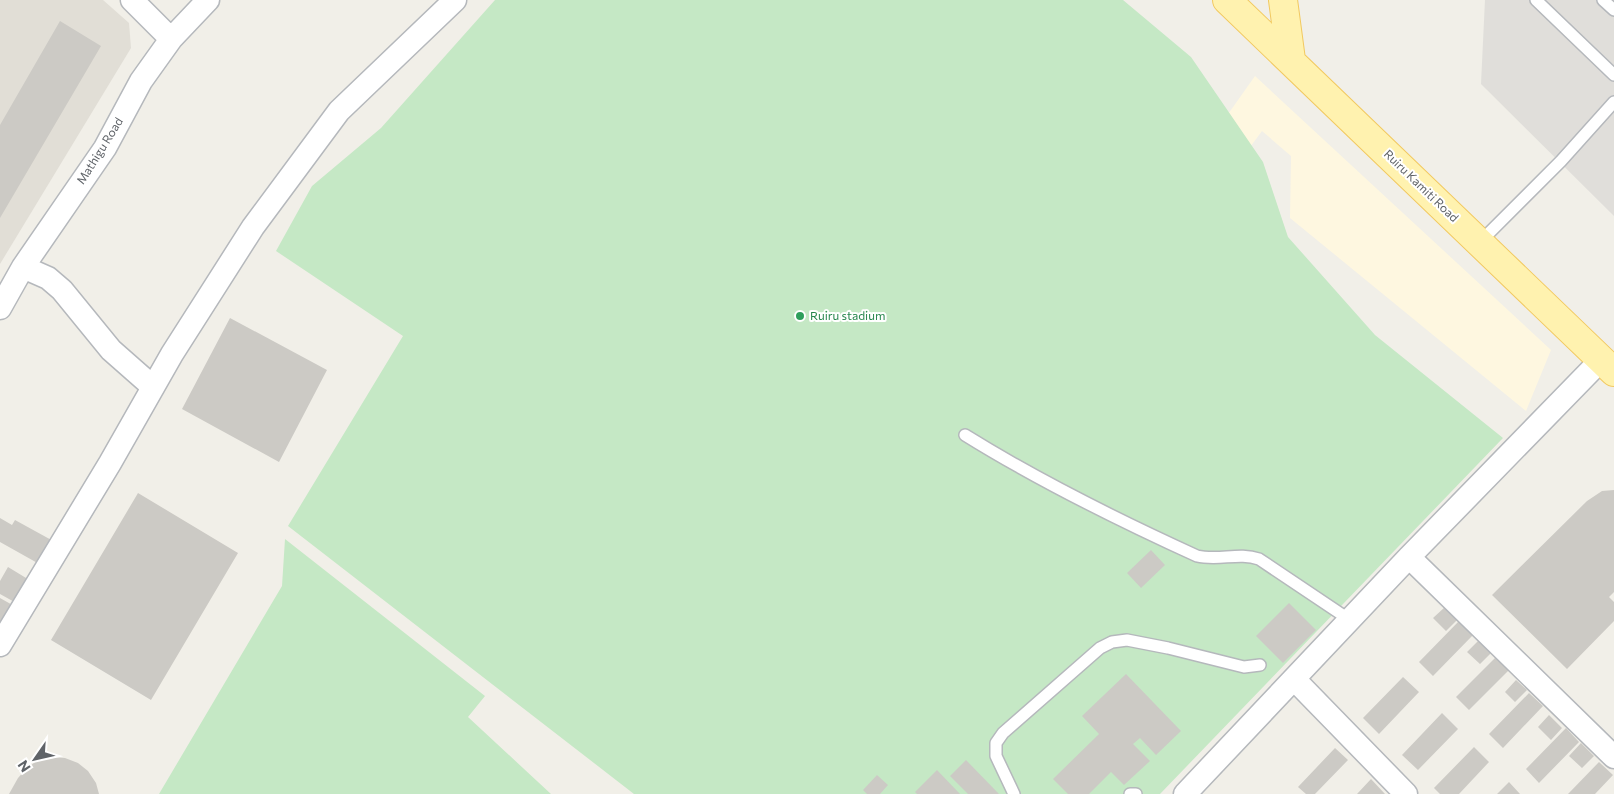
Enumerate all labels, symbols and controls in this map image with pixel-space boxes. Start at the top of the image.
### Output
street label: Mathigu Road [73,114,125,186]
street label: Ruiru Kamiti Road [1382,146,1462,224]
place label: Ruiru stadium [810,308,885,322]
marker: Ruiru stadium [794,310,806,322]
north arrow [10,734,60,784]
text: N [14,757,34,776]

